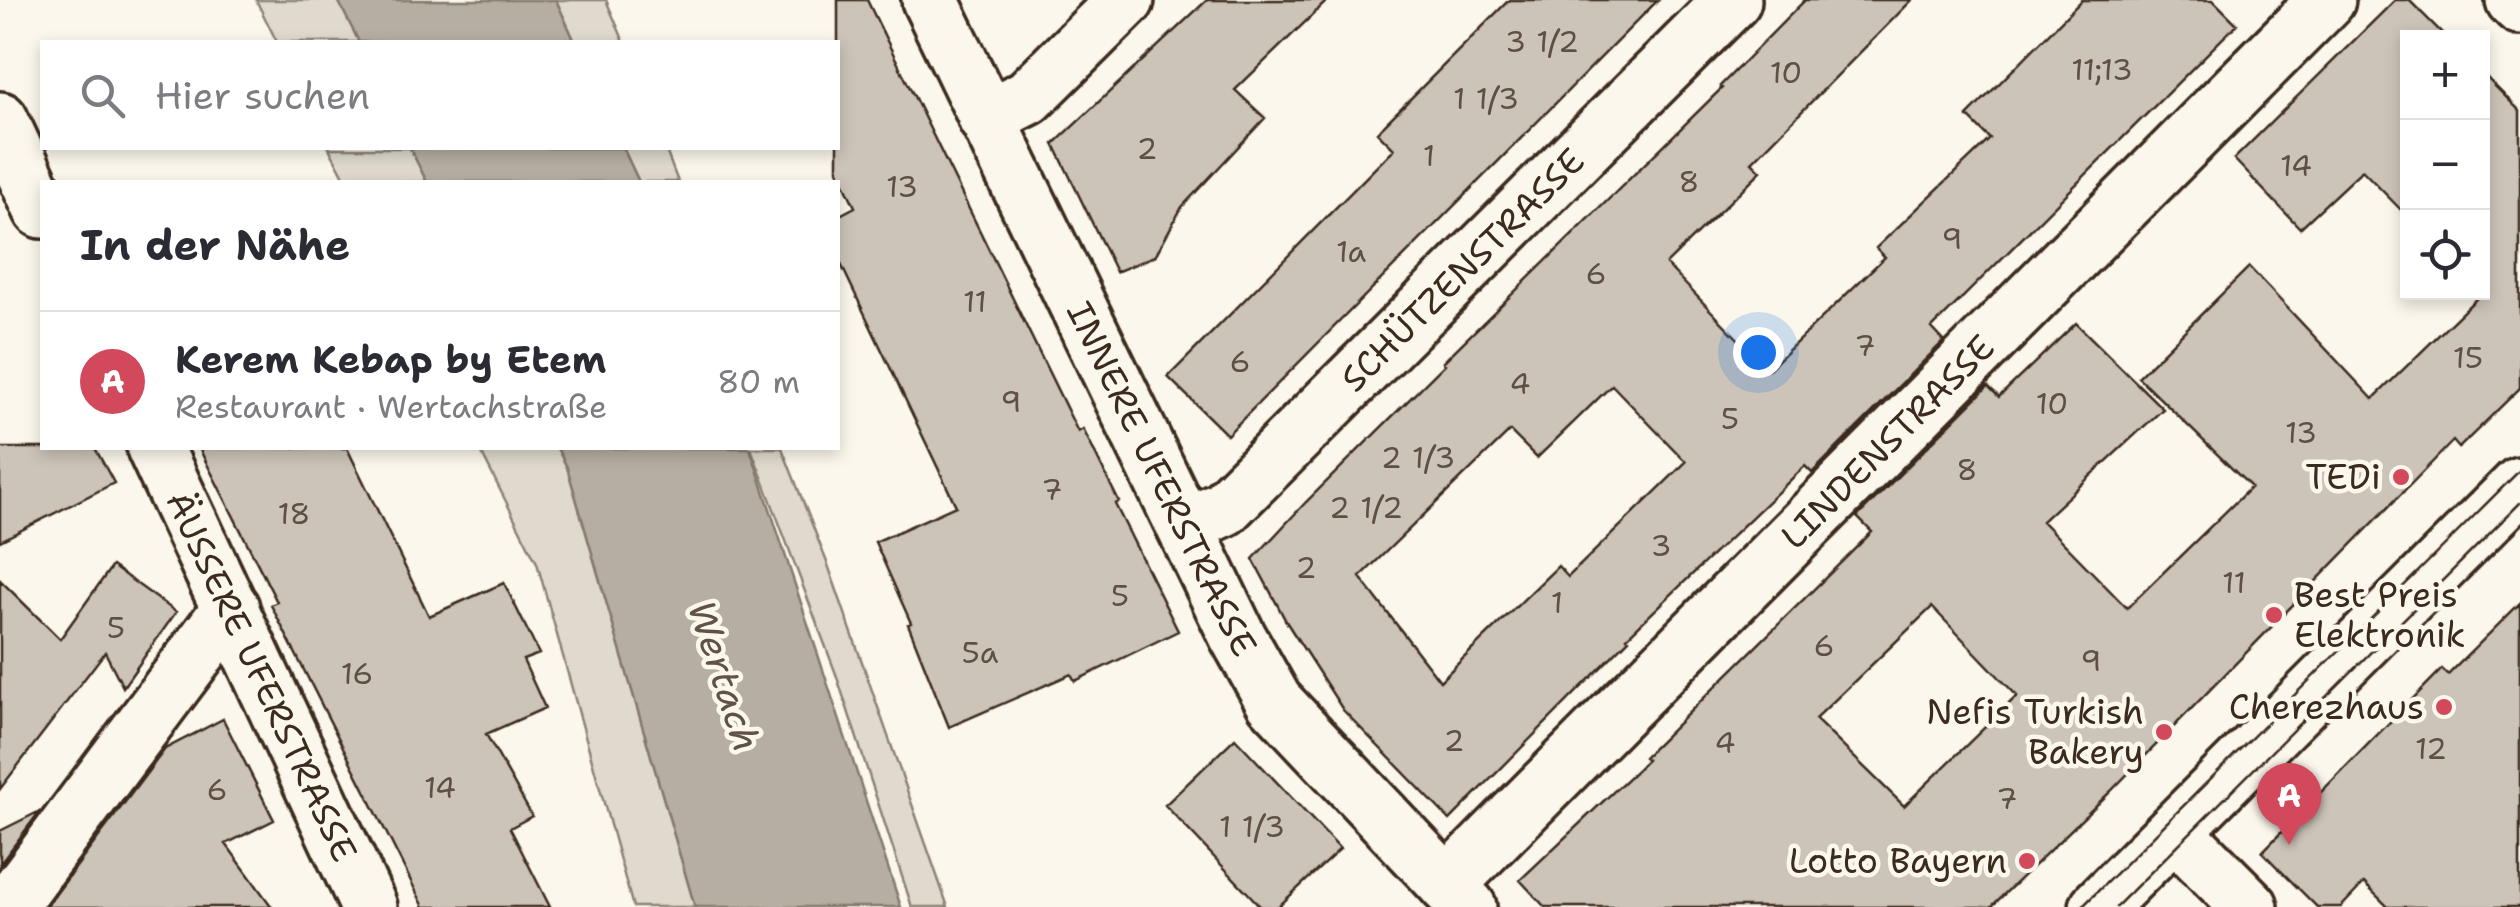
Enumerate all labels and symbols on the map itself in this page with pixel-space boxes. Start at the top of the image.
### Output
house number: 3 1/2 [1505,21,1579,62]
house number: 11;13 [2071,49,2133,90]
house number: 10 [1770,52,1802,93]
house number: 1 1/3 [1453,78,1519,119]
house number: 2 [1137,128,1158,169]
house number: 1 [1423,135,1435,176]
street label: SCHÜTZENSTRASSE [1330,138,1594,402]
house number: 14 [2280,145,2312,186]
house number: 8 [1679,161,1700,202]
house number: 13 [886,166,918,207]
house number: 9 [1942,218,1963,259]
house number: 1a [1336,231,1366,272]
house number: 6 [1586,253,1607,294]
house number: 11 [963,281,987,322]
street label: INNERE UFERSTRASSE [1056,294,1268,664]
street label: LINDENSTRASSE [1770,324,2004,559]
house number: 7 [1855,325,1876,366]
your location [1733,327,1784,378]
house number: 15 [2453,337,2483,378]
house number: 6 [1230,341,1251,382]
house number: 4 [1510,363,1531,404]
house number: 9 [1001,381,1022,422]
house number: 10 [2036,383,2068,424]
house number: 5 [1721,398,1739,439]
house number: 13 [2285,412,2317,453]
house number: 2 1/3 [1381,437,1455,478]
house number: 8 [1957,449,1978,490]
place label: TEDi [2305,453,2381,500]
marker: TEDi [2390,466,2412,488]
house number: 7 [1042,469,1063,510]
street label: ÄUSSERE UFERSTRASSE [155,483,368,869]
house number: 2 1/2 [1329,487,1403,528]
house number: 18 [277,493,311,534]
house number: 3 [1651,525,1672,566]
house number: 2 [1296,547,1317,588]
house number: 11 [2222,562,2246,603]
place label: Best Preis Elektronik [2294,571,2466,658]
house number: 5 [1111,575,1129,616]
house number: 1 [1551,582,1563,623]
water label: Wertach [676,594,773,758]
marker: Best Preis Elektronik [2263,604,2285,626]
house number: 5 [107,607,125,648]
house number: 6 [1814,625,1835,666]
house number: 5a [961,632,999,673]
house number: 9 [2081,640,2102,681]
house number: 16 [341,653,373,694]
place label: Cherezhaus [2229,683,2424,730]
place label: Nefis Turkish Bakery [1926,688,2144,775]
marker: Cherezhaus [2433,696,2455,718]
house number: 2 [1444,720,1465,761]
marker: Nefis Turkish Bakery [2153,721,2175,743]
house number: 4 [1715,722,1736,763]
house number: 12 [2415,728,2447,769]
pin: A [2256,762,2322,845]
house number: 14 [424,767,456,808]
house number: 6 [207,769,228,810]
house number: 7 [1997,778,2018,819]
house number: 1 1/3 [1219,806,1285,847]
place label: Lotto Bayern [1789,837,2007,884]
marker: Lotto Bayern [2016,850,2038,872]

